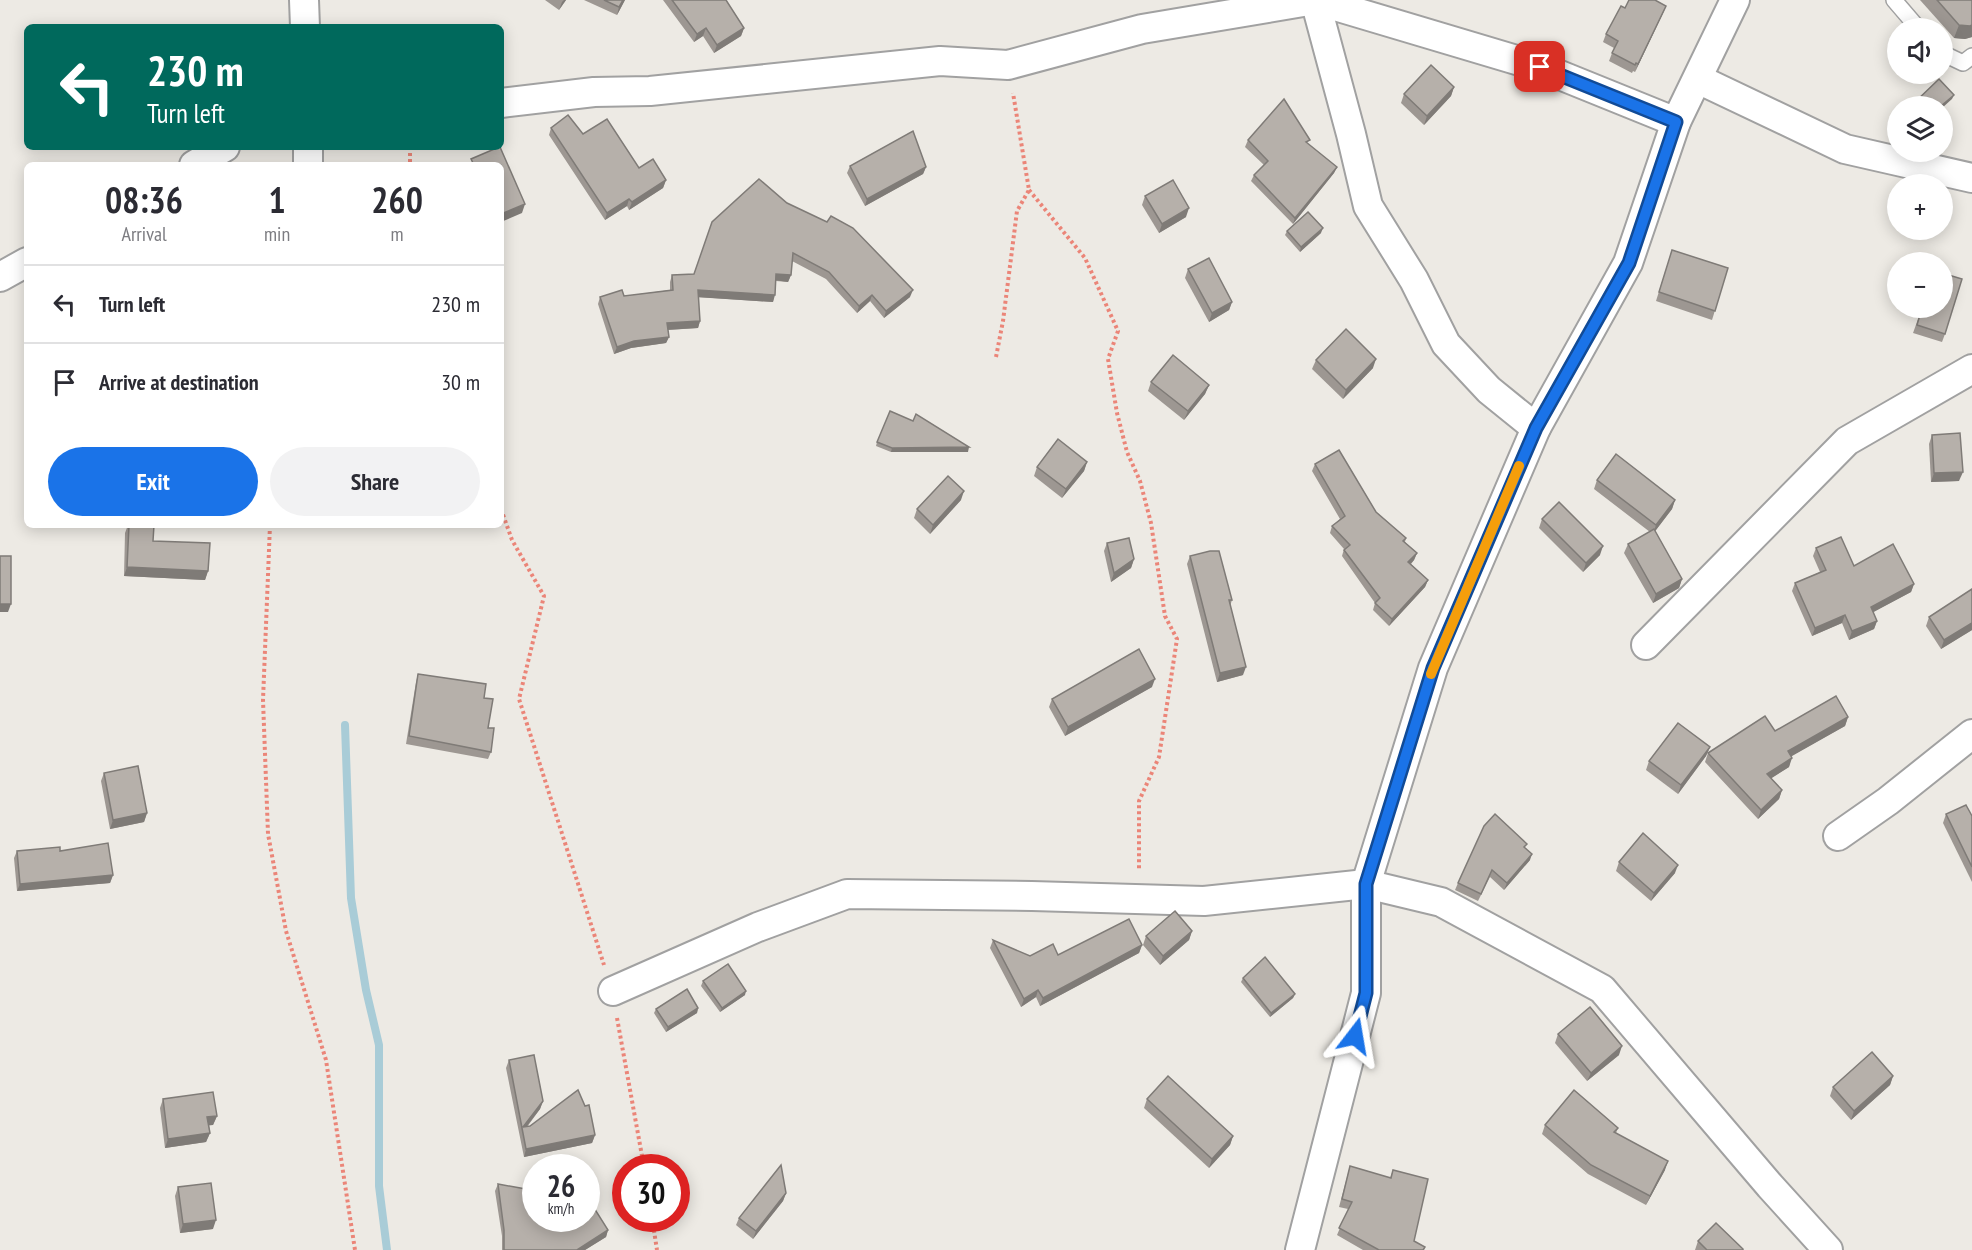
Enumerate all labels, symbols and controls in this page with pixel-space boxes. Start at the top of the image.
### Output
map controls [1887,18,1953,318]
button: sound [1887,18,1953,84]
pin [1514,41,1565,92]
text: 230 m [147,43,244,98]
icon: left [48,48,126,126]
icon: arrive [1523,50,1556,83]
text: Turn left [147,96,225,130]
button: layers [1887,96,1953,162]
button: + [1887,174,1953,240]
text: 08:36 [105,176,183,223]
text: 1 [268,176,286,223]
text: 260 [371,176,423,223]
text: Arrival [121,221,167,247]
text: min [264,221,290,247]
text: m [391,221,404,247]
button: − [1887,252,1953,318]
icon: left [48,288,81,321]
text: Turn left [99,290,165,318]
text: 230 m [431,290,480,318]
icon: arrive [48,366,81,399]
text: Arrive at destination [99,368,259,396]
text: 30 m [441,368,480,396]
button: Exit [48,447,258,516]
button: Share [270,447,480,516]
position arrow [1323,1004,1387,1068]
speed limit sign: 30 [612,1154,690,1232]
text: 26 [547,1166,575,1205]
text: km/h [548,1199,574,1218]

